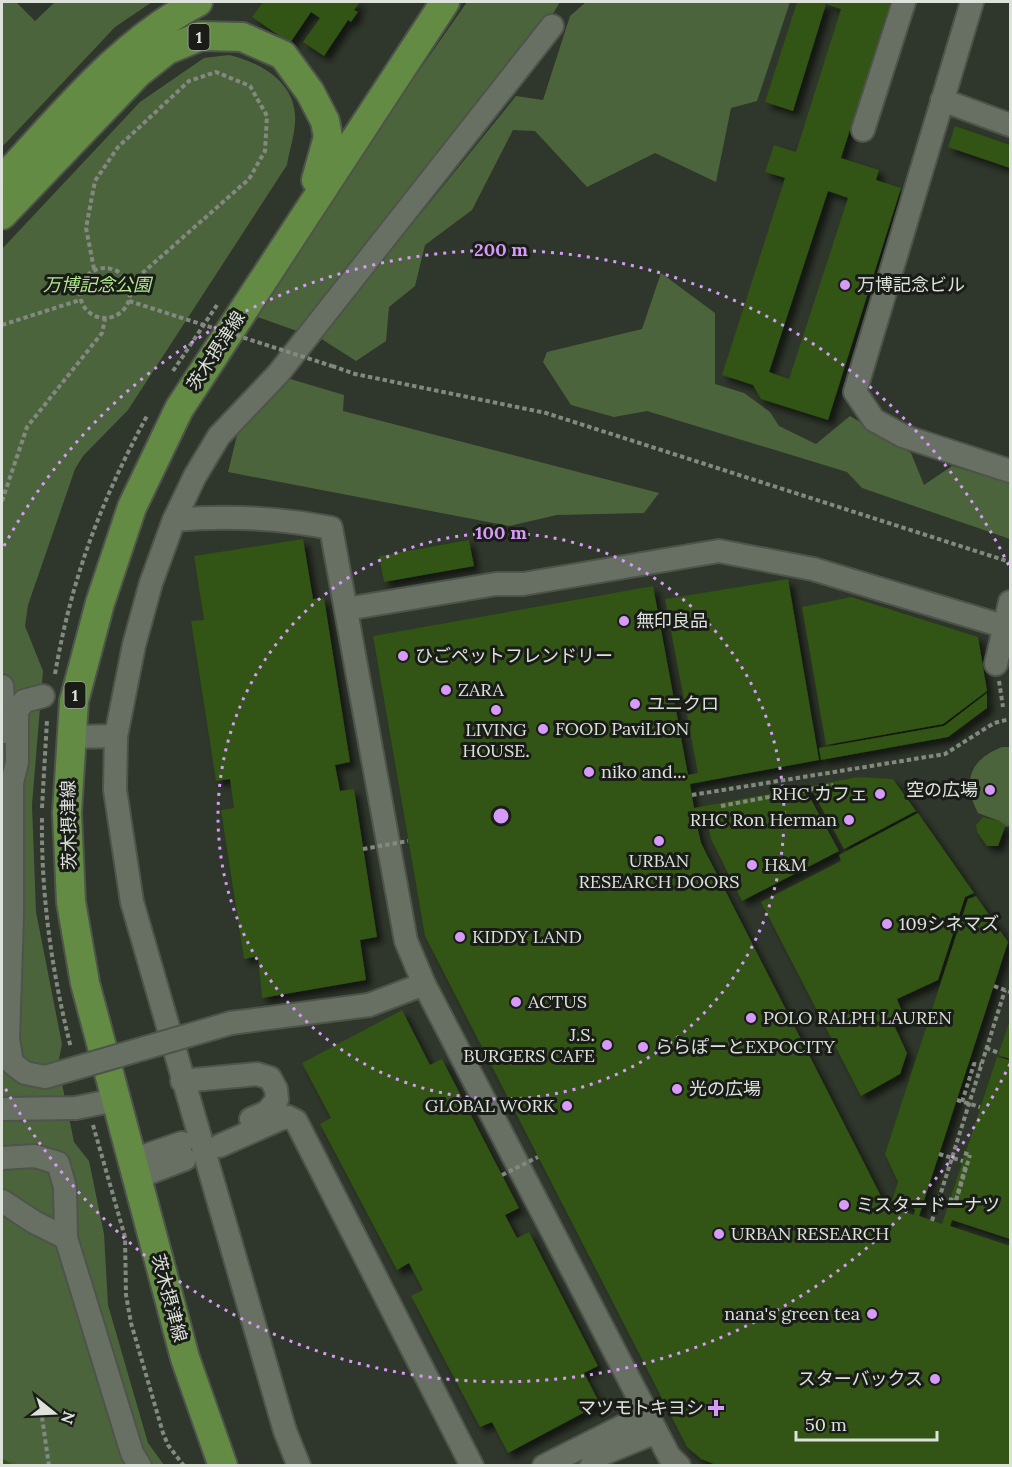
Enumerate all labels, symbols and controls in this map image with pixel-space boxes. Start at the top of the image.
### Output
road number: 1 [188,24,210,50]
text: 200 m [474,238,528,261]
park label: 万博記念公園 [43,273,154,296]
place label: 万博記念ビル [857,273,965,296]
marker: 万博記念ビル [838,278,852,292]
street label: 茨木摂津線 [181,307,250,395]
text: 100 m [475,521,527,544]
place label: 無印良品 [636,609,708,632]
marker: 無印良品 [617,614,631,628]
place label: ひごペットフレンドリー [415,644,613,667]
marker: ひごペットフレンドリー [396,649,410,663]
place label: ZARA [458,678,504,701]
road number: 1 [64,682,86,708]
marker: ZARA [439,683,453,697]
place label: ユニクロ [647,692,719,715]
marker: ユニクロ [628,697,642,711]
marker: LIVING HOUSE. [489,703,503,717]
place label: FOOD PaviLION [555,717,689,740]
place label: LIVING HOUSE. [462,718,530,762]
marker: FOOD PaviLION [536,722,550,736]
place label: niko and... [601,760,686,783]
marker: niko and... [582,765,596,779]
place label: 空の広場 [906,778,978,801]
street label: 茨木摂津線 [56,780,81,870]
place label: RHC カフェ [772,782,868,805]
marker: 空の広場 [983,783,997,797]
marker: RHC カフェ [873,787,887,801]
centre of rings [491,806,511,826]
place label: RHC Ron Herman [690,808,837,831]
marker: RHC Ron Herman [842,813,856,827]
marker: URBAN RESEARCH DOORS [652,834,666,848]
place label: URBAN RESEARCH DOORS [578,849,740,893]
place label: H&M [764,853,807,876]
marker: H&M [745,858,759,872]
place label: 109シネマズ [899,912,999,935]
marker: 109シネマズ [880,917,894,931]
place label: KIDDY LAND [472,925,582,948]
marker: KIDDY LAND [453,930,467,944]
place label: ACTUS [527,990,587,1013]
marker: ACTUS [509,995,523,1009]
place label: POLO RALPH LAUREN [763,1006,952,1029]
marker: POLO RALPH LAUREN [744,1011,758,1025]
place label: J.S. BURGERS CAFE [463,1023,595,1067]
place label: ららぽーとEXPOCITY [655,1035,836,1058]
marker: J.S. BURGERS CAFE [600,1038,614,1052]
marker: ららぽーとEXPOCITY [636,1040,650,1054]
place label: 光の広場 [689,1077,761,1100]
marker: 光の広場 [670,1082,684,1096]
place label: GLOBAL WORK [425,1094,556,1117]
marker: GLOBAL WORK [560,1099,574,1113]
place label: ミスタードーナツ [856,1193,1000,1216]
marker: ミスタードーナツ [837,1198,851,1212]
place label: URBAN RESEARCH [731,1222,889,1245]
marker: URBAN RESEARCH [712,1227,726,1241]
street label: 茨木摂津線 [147,1251,192,1344]
place label: nana's green tea [724,1302,860,1325]
marker: nana's green tea [865,1307,879,1321]
place label: スターバックス [798,1367,923,1390]
marker: スターバックス [928,1372,942,1386]
north arrow [24,1383,84,1443]
place label: マツモトキヨシ [578,1396,704,1419]
marker: マツモトキヨシ [709,1401,723,1415]
scale bar [796,1404,937,1442]
text: N [57,1409,80,1427]
text: 50 m [805,1413,847,1436]

